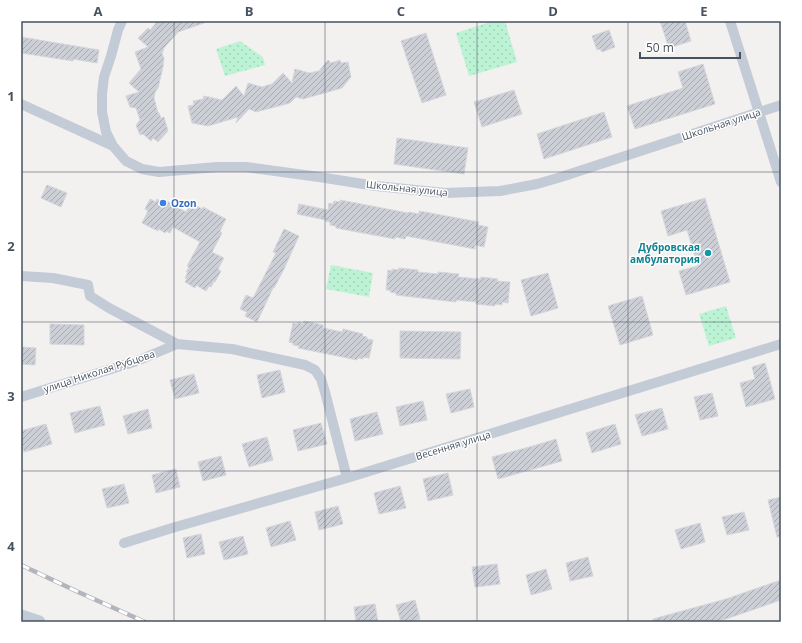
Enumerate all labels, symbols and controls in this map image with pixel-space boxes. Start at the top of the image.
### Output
text: A [94,2,103,20]
text: B [245,2,254,20]
text: C [397,2,405,20]
text: D [548,2,558,20]
text: E [700,2,708,20]
scale bar [640,34,740,60]
text: 50 m [646,39,674,56]
text: 1 [7,87,15,105]
street label: Школьная улица [680,105,762,143]
street label: Школьная улица [365,177,449,199]
place label: Ozon [171,196,197,210]
marker: Ozon [158,198,168,208]
text: 2 [7,237,15,255]
place label: Дубровская амбулатория [630,240,700,266]
marker: Дубровская амбулатория [703,248,713,258]
street label: улица Николая Рубцова [41,346,157,396]
text: 3 [7,387,15,405]
street label: Весенняя улица [414,427,492,463]
text: 4 [7,537,15,555]

